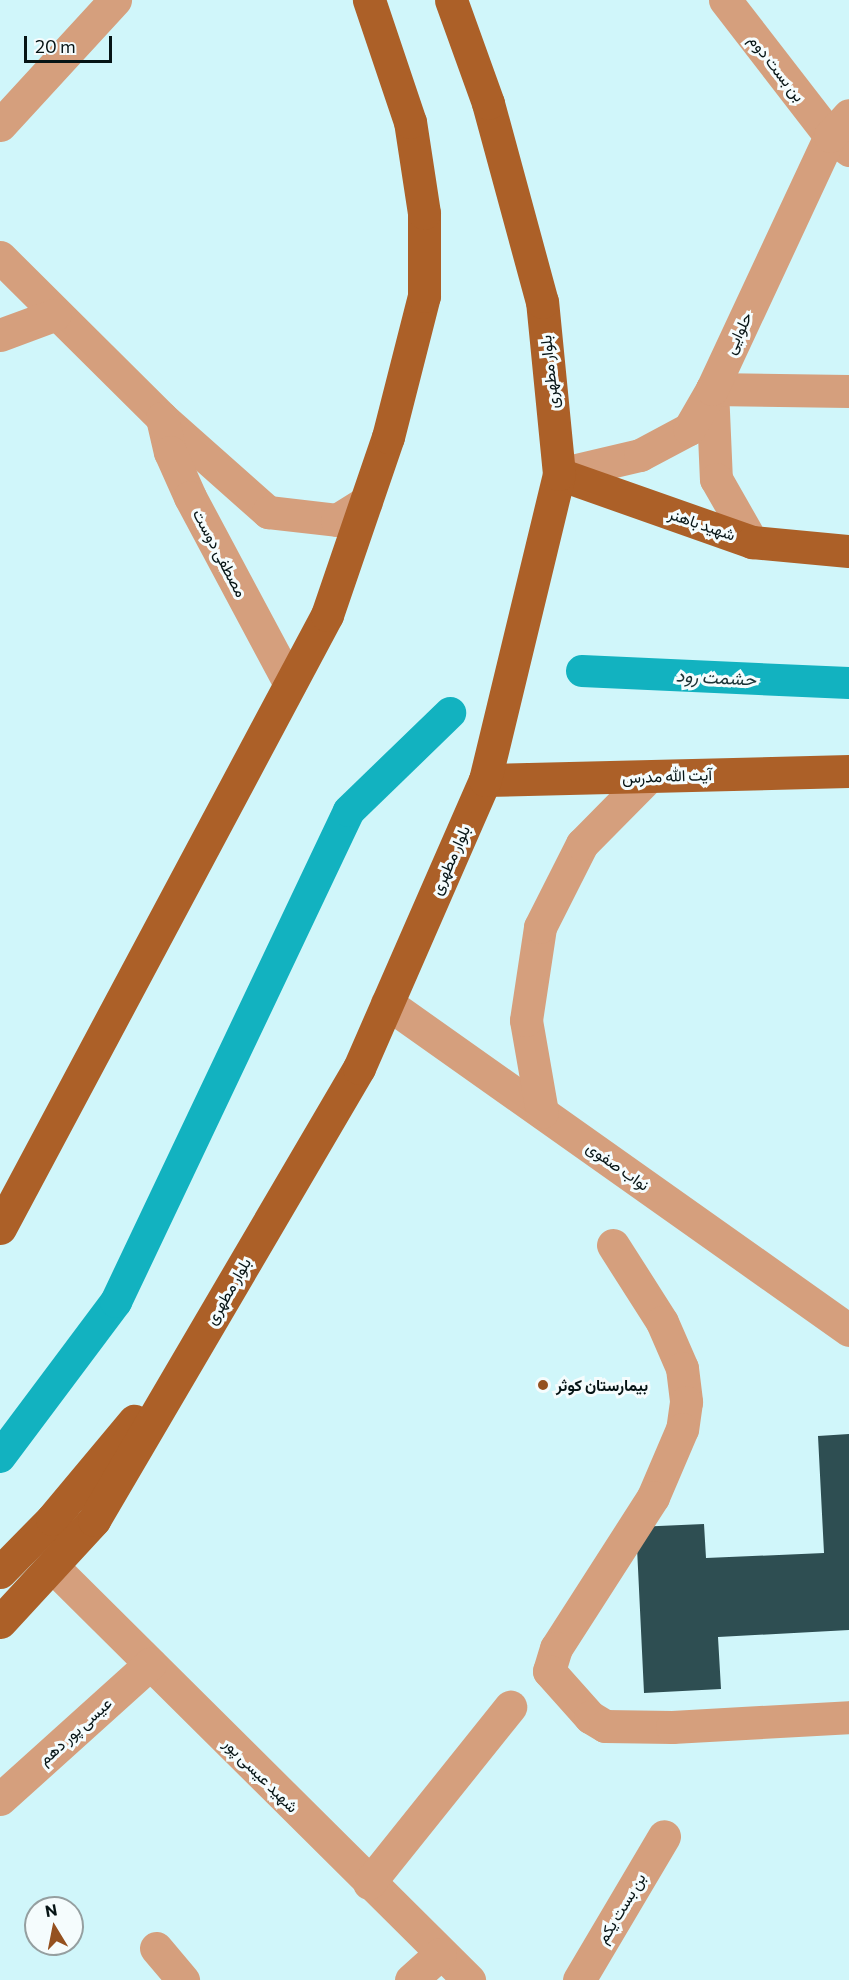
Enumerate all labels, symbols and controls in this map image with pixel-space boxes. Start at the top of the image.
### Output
scale bar [27,24,116,62]
street label: بن بست دوم [745,31,809,105]
text: 20 m [35,35,76,57]
street label: حلوایی [720,309,756,357]
street label: بلوار مطهری [536,334,562,410]
street label: شهید باهنر [666,504,738,544]
street label: مصطفی دوست [189,506,251,600]
water label: حشمت رود [675,664,757,690]
street label: آیت الله مدرس [622,765,712,787]
street label: بلوار مطهری [426,822,474,898]
street label: نواب صفوی [583,1137,653,1195]
street label: بلوار مطهری [201,1254,255,1328]
place label: بیمارستان کوثر [556,1375,648,1395]
marker: بیمارستان کوثر [534,1376,552,1394]
street label: عیسی پور دهم [35,1693,115,1769]
street label: شهید عیسی پور [220,1734,302,1816]
street label: بن بست یکم [592,1869,650,1947]
north arrow [24,1896,84,1956]
text: N [44,1899,59,1920]

